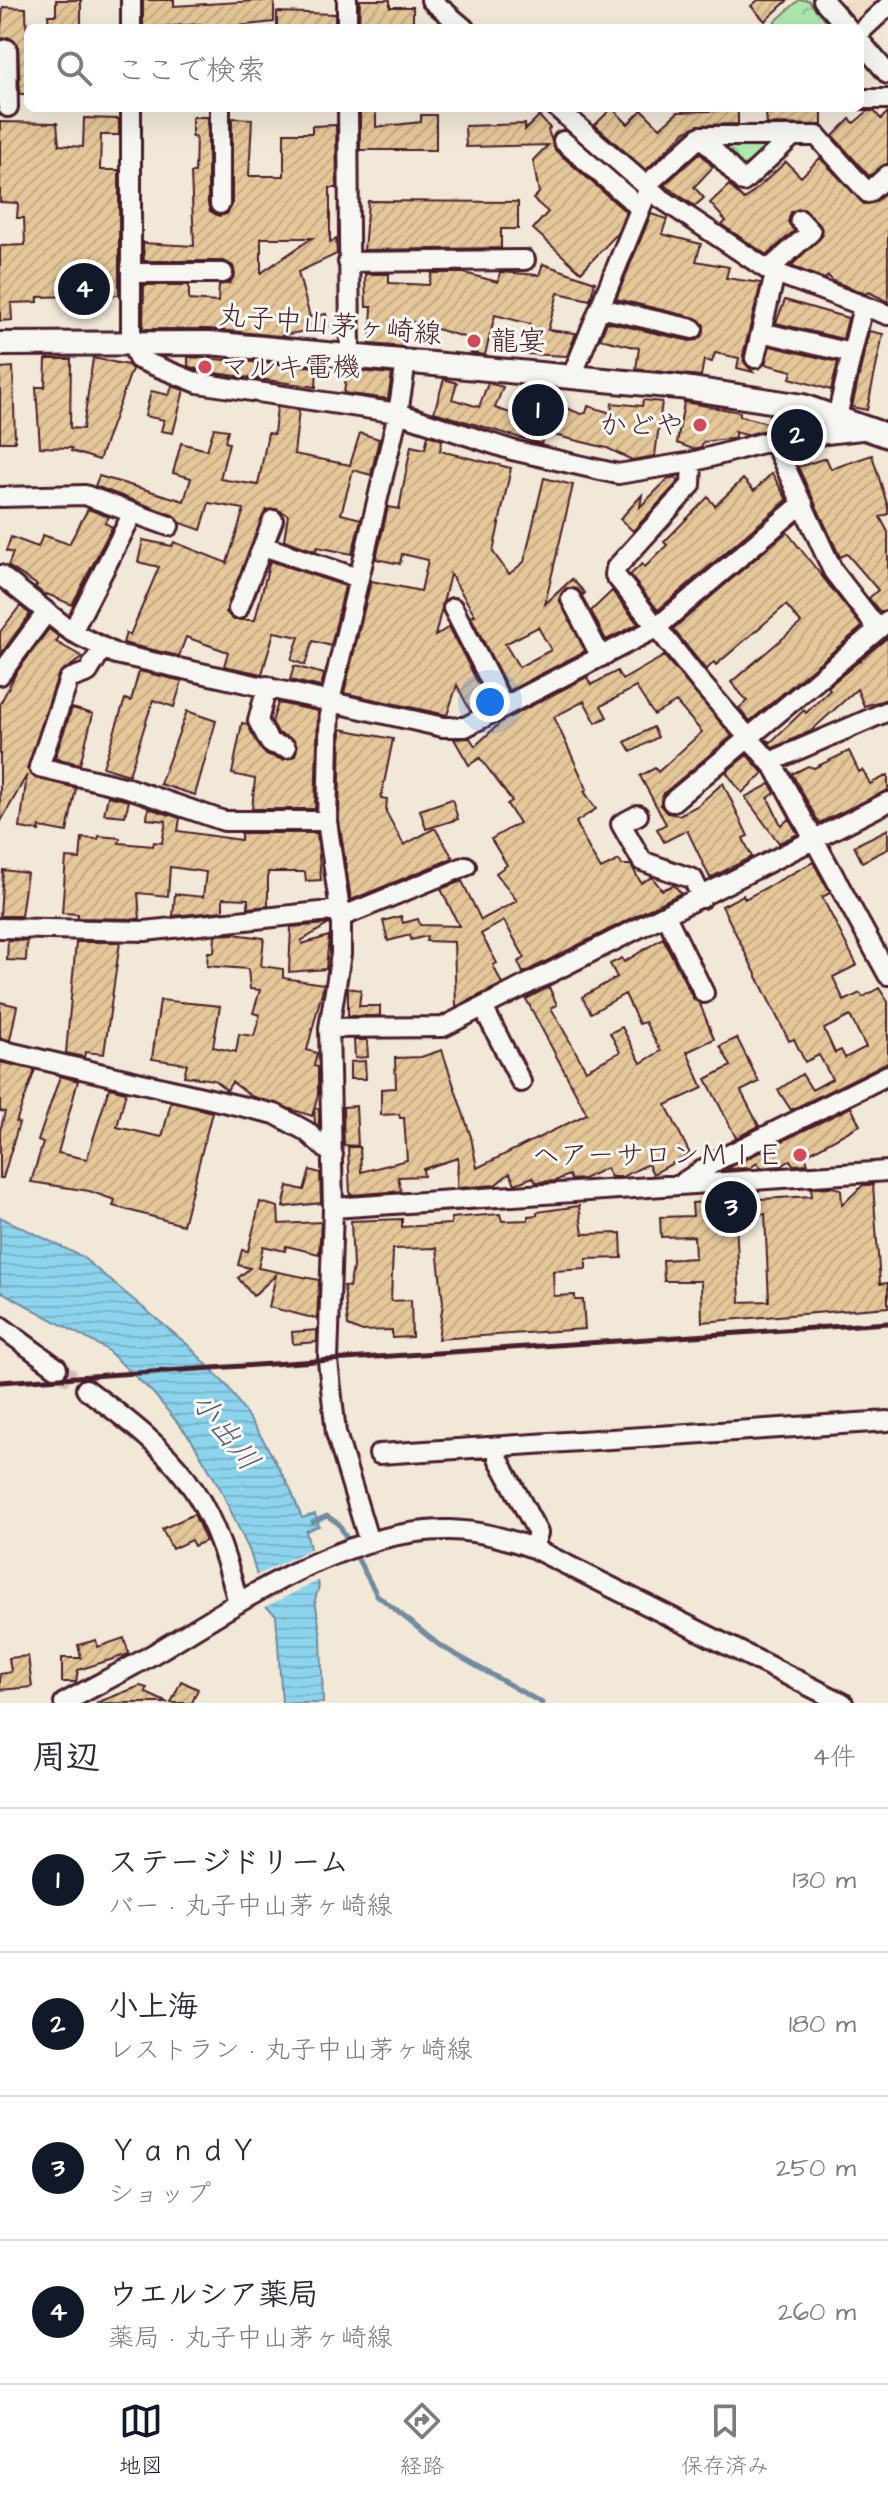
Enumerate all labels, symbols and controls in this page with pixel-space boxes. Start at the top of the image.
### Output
search box [24,24,864,112]
icon: search [52,46,96,90]
text: ここで検索 [116,50,266,92]
pin: 4 [58,259,110,319]
street label: 丸子中山茅ヶ崎線 [217,296,443,354]
place label: 龍宴 [490,322,546,361]
marker: 龍宴 [465,332,483,350]
place label: マルキ電機 [221,348,360,387]
marker: マルキ電機 [196,358,214,376]
pin: 1 [512,380,564,440]
pin: 2 [771,405,823,465]
place label: かどや [599,406,684,445]
marker: かどや [691,416,709,434]
your location [470,682,510,722]
place label: ヘアーサロンＭＩＥ [532,1136,784,1175]
marker: ヘアーサロンＭＩＥ [791,1146,809,1164]
pin: 3 [705,1177,757,1237]
water label: 小出川 [181,1384,269,1480]
text: 周辺 [32,1734,100,1782]
text: 4件 [812,1739,856,1775]
text: ステージドリーム [108,1842,349,1884]
text: 1 [56,1862,60,1898]
text: 130 m [792,1862,856,1898]
text: バー · 丸子中山茅ヶ崎線 [108,1888,392,1924]
text: 小上海 [108,1986,198,2028]
text: 2 [51,2006,65,2042]
text: 180 m [789,2006,856,2042]
text: レストラン · 丸子中山茅ヶ崎線 [108,2032,473,2068]
text: ＹａｎｄＹ [108,2130,258,2172]
text: 3 [51,2150,65,2186]
text: 250 m [776,2150,856,2186]
text: ショップ [108,2176,211,2212]
text: ウエルシア薬局 [108,2274,319,2316]
text: 4 [49,2294,67,2330]
text: 260 m [778,2294,856,2330]
text: 薬局 · 丸子中山茅ヶ崎線 [108,2320,392,2356]
tab: 地図 [119,2399,163,2482]
tab: 経路 [400,2399,444,2482]
tab: 保存済み [681,2399,769,2482]

